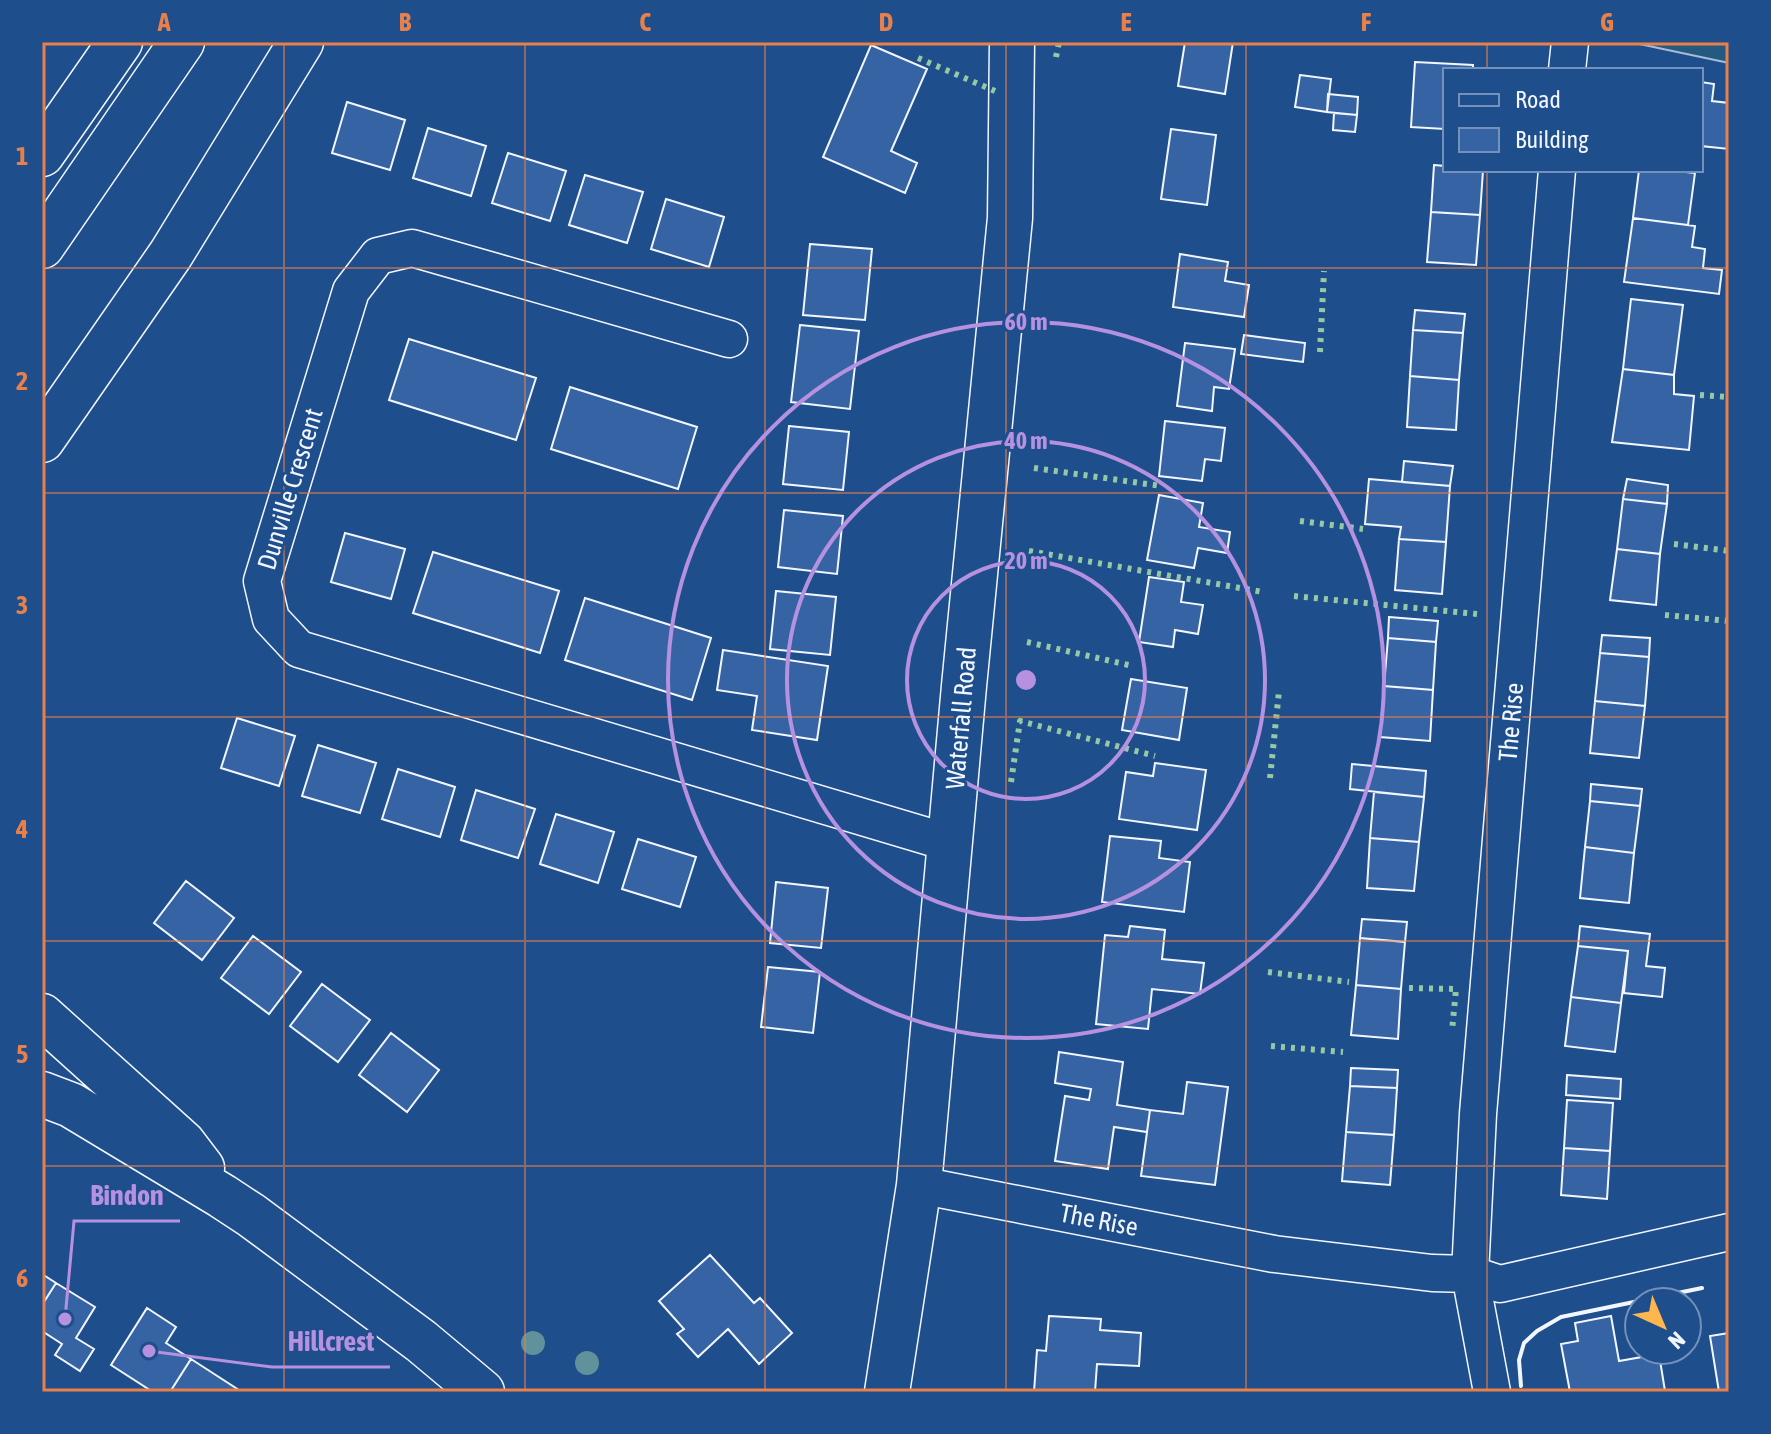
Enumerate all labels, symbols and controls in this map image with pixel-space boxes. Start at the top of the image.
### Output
text: A [157,7,171,37]
text: B [399,7,412,37]
text: C [639,7,651,37]
text: D [879,7,893,37]
text: E [1120,7,1132,37]
text: F [1361,7,1372,37]
text: G [1600,7,1614,37]
legend [1443,68,1703,172]
text: Road [1515,86,1561,113]
text: Building [1515,126,1589,153]
text: 1 [16,141,28,171]
text: 60 m [1004,308,1048,335]
text: 2 [16,366,28,396]
street label: Dunville Crescent [251,405,329,573]
text: 40 m [1003,427,1048,454]
text: 20 m [1004,547,1048,574]
text: 3 [16,590,28,620]
street label: Waterfall Road [940,646,982,790]
centre of rings [1012,666,1040,694]
street label: The Rise [1493,681,1529,763]
text: 4 [15,814,28,844]
text: 5 [16,1039,28,1069]
callout: Bindon [74,1169,180,1221]
text: Bindon [90,1179,164,1211]
street label: The Rise [1057,1198,1141,1242]
text: 6 [16,1263,28,1293]
north arrow [1623,1286,1703,1366]
callout: Hillcrest [272,1315,390,1367]
text: Hillcrest [288,1325,374,1357]
text: N [1663,1327,1691,1354]

